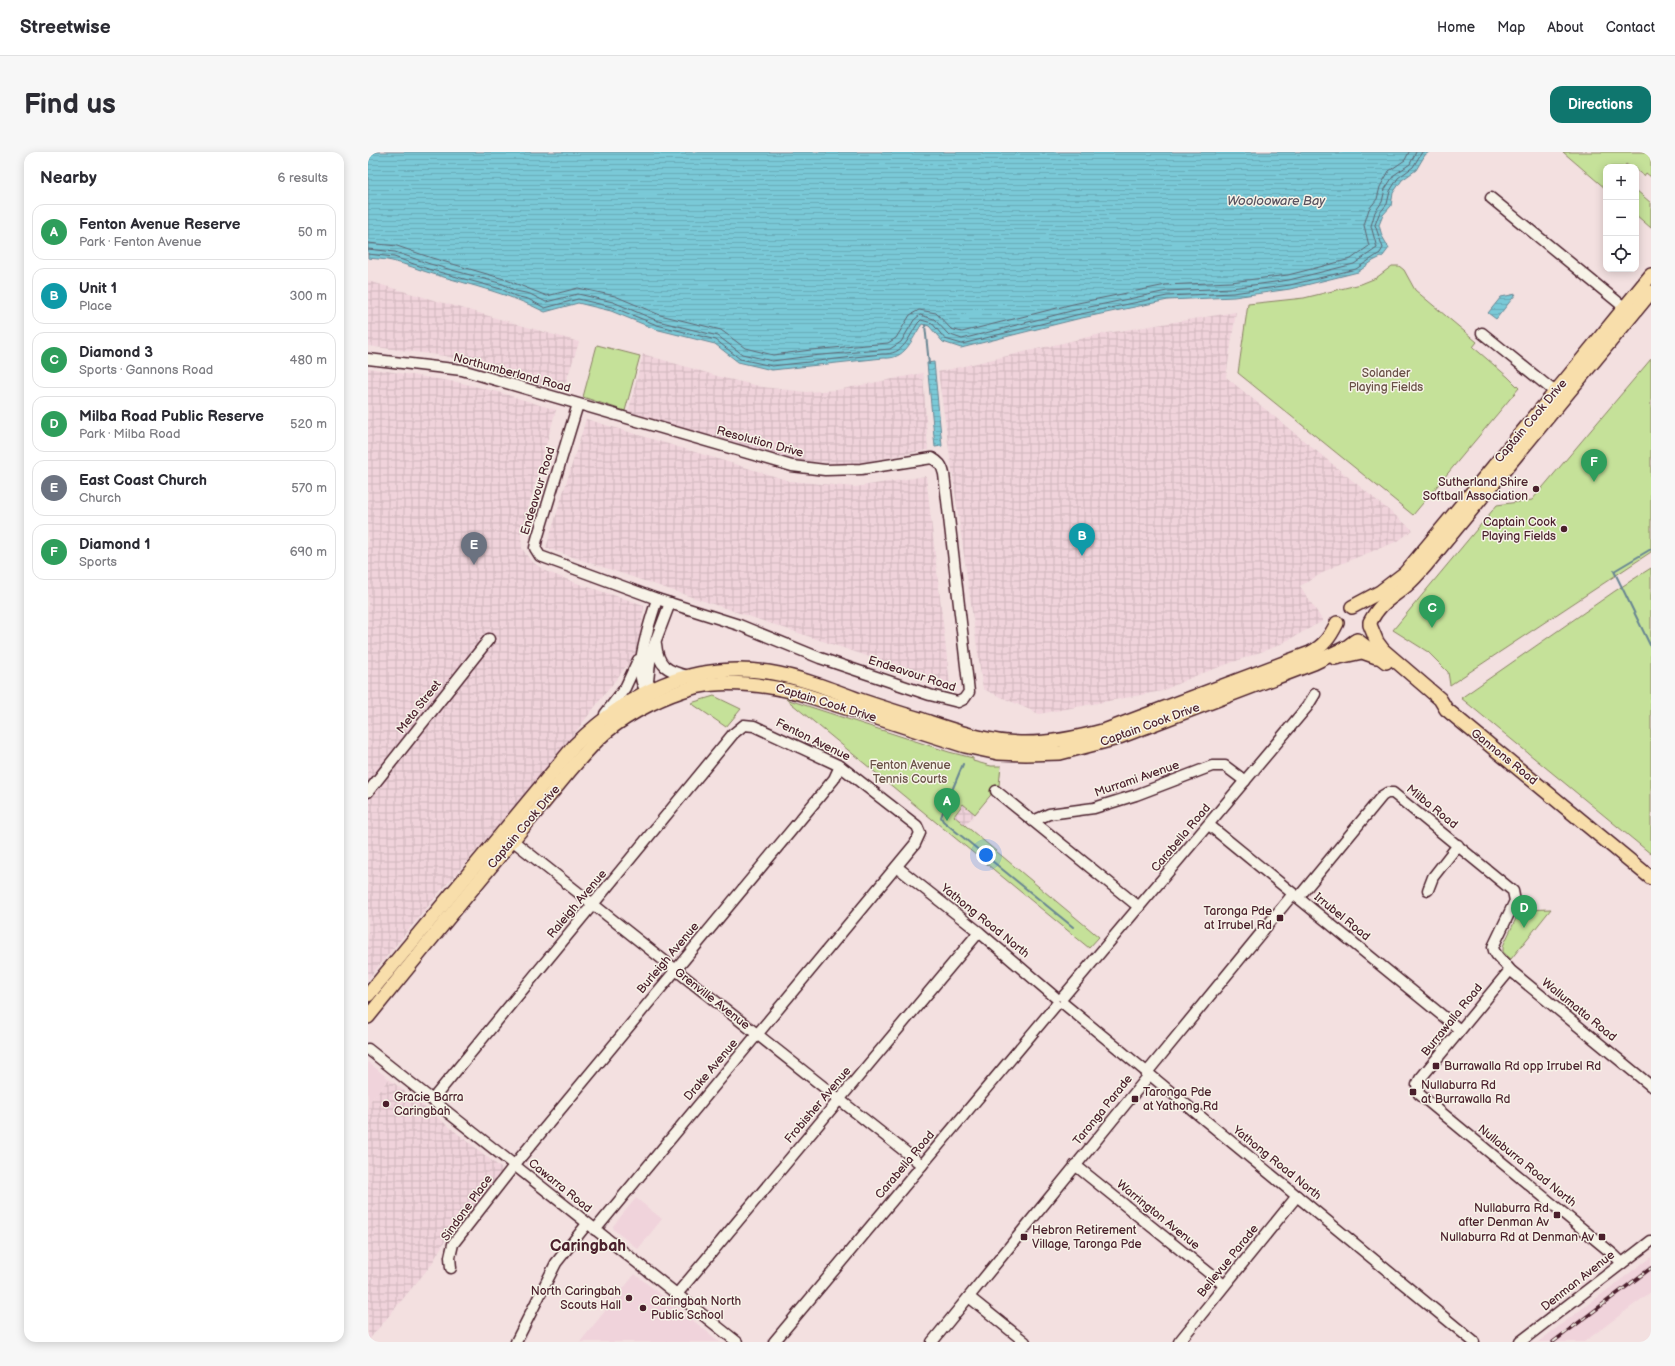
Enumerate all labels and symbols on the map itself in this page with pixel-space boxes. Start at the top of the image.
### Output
water label: Woolooware Bay [1227,193,1326,209]
street label: Northumberland Road [452,350,572,396]
park label: Solander Playing Fields [1349,366,1423,395]
street label: Captain Cook Drive [1492,376,1570,466]
street label: Resolution Drive [715,423,805,461]
street label: Endeavour Road [518,445,559,537]
pin: F [1581,449,1607,482]
place label: Sutherland Shire Softball Association [1423,475,1528,504]
marker: Sutherland Shire Softball Association [1531,484,1541,494]
place label: Captain Cook Playing Fields [1481,515,1556,544]
pin: B [1069,523,1095,556]
marker: Captain Cook Playing Fields [1559,524,1569,534]
pin: E [461,532,487,565]
pin: C [1419,595,1445,628]
street label: Endeavour Road [866,653,958,695]
street label: Meta Street [394,677,445,737]
street label: Captain Cook Drive [774,681,878,725]
street label: Captain Cook Drive [1098,700,1202,750]
street label: Fenton Avenue [773,715,853,765]
street label: Gannons Road [1468,726,1540,788]
street label: Murrami Avenue [1093,757,1181,801]
park label: Fenton Avenue Tennis Courts [869,758,951,787]
street label: Captain Cook Drive [485,782,563,872]
street label: Milba Road [1403,782,1461,832]
pin: A [934,788,960,821]
street label: Carabella Road [1148,801,1214,875]
your location [976,845,996,865]
street label: Raleigh Avenue [544,867,610,941]
street label: Yathong Road North [937,880,1033,962]
street label: Irrubel Road [1311,890,1373,944]
pin: D [1511,895,1537,928]
place label: Taronga Pde at Irrubel Rd [1204,904,1272,933]
marker: Taronga Pde at Irrubel Rd [1275,913,1285,923]
street label: Burleigh Avenue [634,919,702,997]
street label: Grenville Avenue [671,965,753,1033]
street label: Wallumatta Road [1539,975,1620,1045]
street label: Burrawalla Road [1418,981,1486,1059]
street label: Drake Avenue [681,1036,741,1104]
place label: Burrawalla Rd opp Irrubel Rd [1444,1059,1601,1074]
marker: Burrawalla Rd opp Irrubel Rd [1431,1061,1441,1071]
street label: Frobisher Avenue [782,1064,854,1146]
street label: Taronga Parade [1070,1072,1136,1148]
place label: Nullaburra Rd at Burrawalla Rd [1421,1078,1510,1107]
place label: Taronga Pde at Yathong Rd [1143,1085,1218,1114]
marker: Nullaburra Rd at Burrawalla Rd [1408,1087,1418,1097]
place label: Gracie Barra Caringbah [394,1090,464,1119]
marker: Taronga Pde at Yathong Rd [1130,1094,1140,1104]
marker: Gracie Barra Caringbah [381,1099,391,1109]
street label: Yathong Road North [1229,1122,1325,1204]
street label: Nullaburra Road North [1475,1122,1580,1211]
street label: Carabella Road [872,1128,938,1202]
street label: Cawarra Road [525,1156,595,1216]
street label: Sindone Place [438,1172,496,1244]
street label: Warrington Avenue [1113,1177,1203,1253]
place label: Nullaburra Rd after Denman Av [1459,1201,1549,1230]
marker: Nullaburra Rd after Denman Av [1552,1210,1562,1220]
street label: Bellevue Parade [1194,1222,1262,1300]
place label: Hebron Retirement Village, Taronga Pde [1032,1223,1142,1252]
place label: Nullaburra Rd at Denman Av [1440,1230,1594,1245]
marker: Hebron Retirement Village, Taronga Pde [1019,1232,1029,1242]
marker: Nullaburra Rd at Denman Av [1597,1232,1607,1242]
district label: Caringbah [550,1237,626,1256]
street label: Denman Avenue [1538,1248,1618,1314]
place label: North Caringbah Scouts Hall [531,1284,621,1313]
marker: North Caringbah Scouts Hall [624,1293,634,1303]
place label: Caringbah North Public School [651,1294,742,1323]
marker: Caringbah North Public School [638,1303,648,1313]

